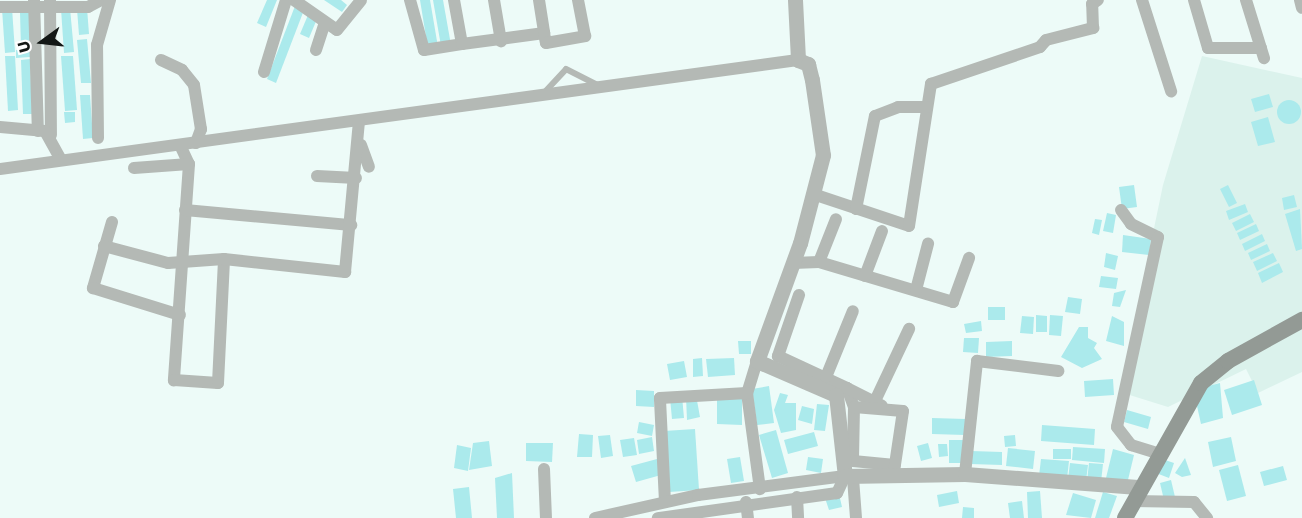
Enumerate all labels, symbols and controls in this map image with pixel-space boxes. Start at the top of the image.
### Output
north arrow [12,12,72,72]
text: U [12,38,37,55]

